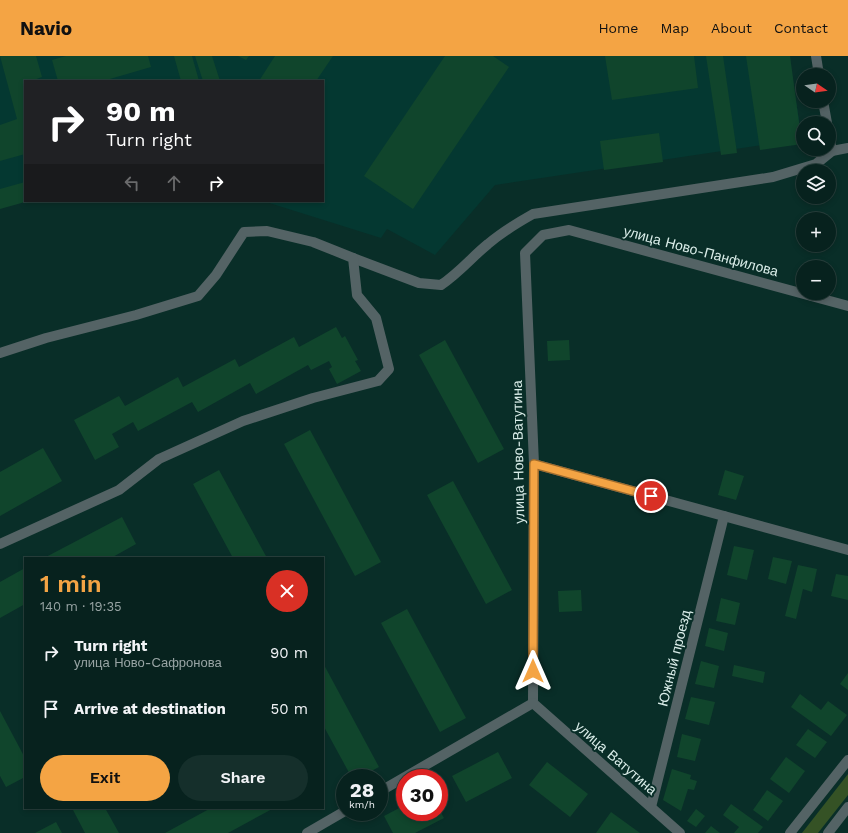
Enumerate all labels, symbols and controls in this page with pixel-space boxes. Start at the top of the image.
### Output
text: Navio [20,17,72,40]
text: Home [598,20,638,36]
text: Map [660,20,689,36]
text: About [711,20,752,36]
text: Contact [774,20,828,36]
north arrow [796,68,836,108]
map controls [796,68,836,300]
text: 90 m [106,95,176,128]
icon: right [40,96,92,148]
button: search [796,116,836,156]
text: Turn right [106,129,192,150]
button: layers [796,164,836,204]
icon: left [121,172,143,194]
icon: ahead [163,172,185,194]
icon: right [205,172,227,194]
button: + [796,212,836,252]
street label: улица Ново-Панфилова [622,223,780,279]
button: − [796,260,836,300]
street label: улица Ново-Ватутина [509,380,527,524]
pin [634,479,668,513]
icon: arrive [640,485,662,507]
text: 1 min [40,570,102,598]
button: close [266,570,308,612]
text: 140 m · 19:35 [40,599,122,614]
street label: Южный проезд [654,608,694,708]
text: Turn right [74,637,147,655]
icon: right [40,642,62,664]
text: 90 m [270,644,308,662]
position arrow [512,650,554,692]
text: улица Ново-Сафронова [74,655,222,670]
icon: arrive [40,698,62,720]
text: Arrive at destination [74,700,226,718]
text: 50 m [271,700,308,718]
street label: улица Ватутина [572,718,660,798]
button: Exit [40,755,170,801]
button: Share [178,755,308,801]
speed limit sign: 30 [396,769,448,821]
text: 28 [350,778,374,802]
text: km/h [349,799,375,810]

